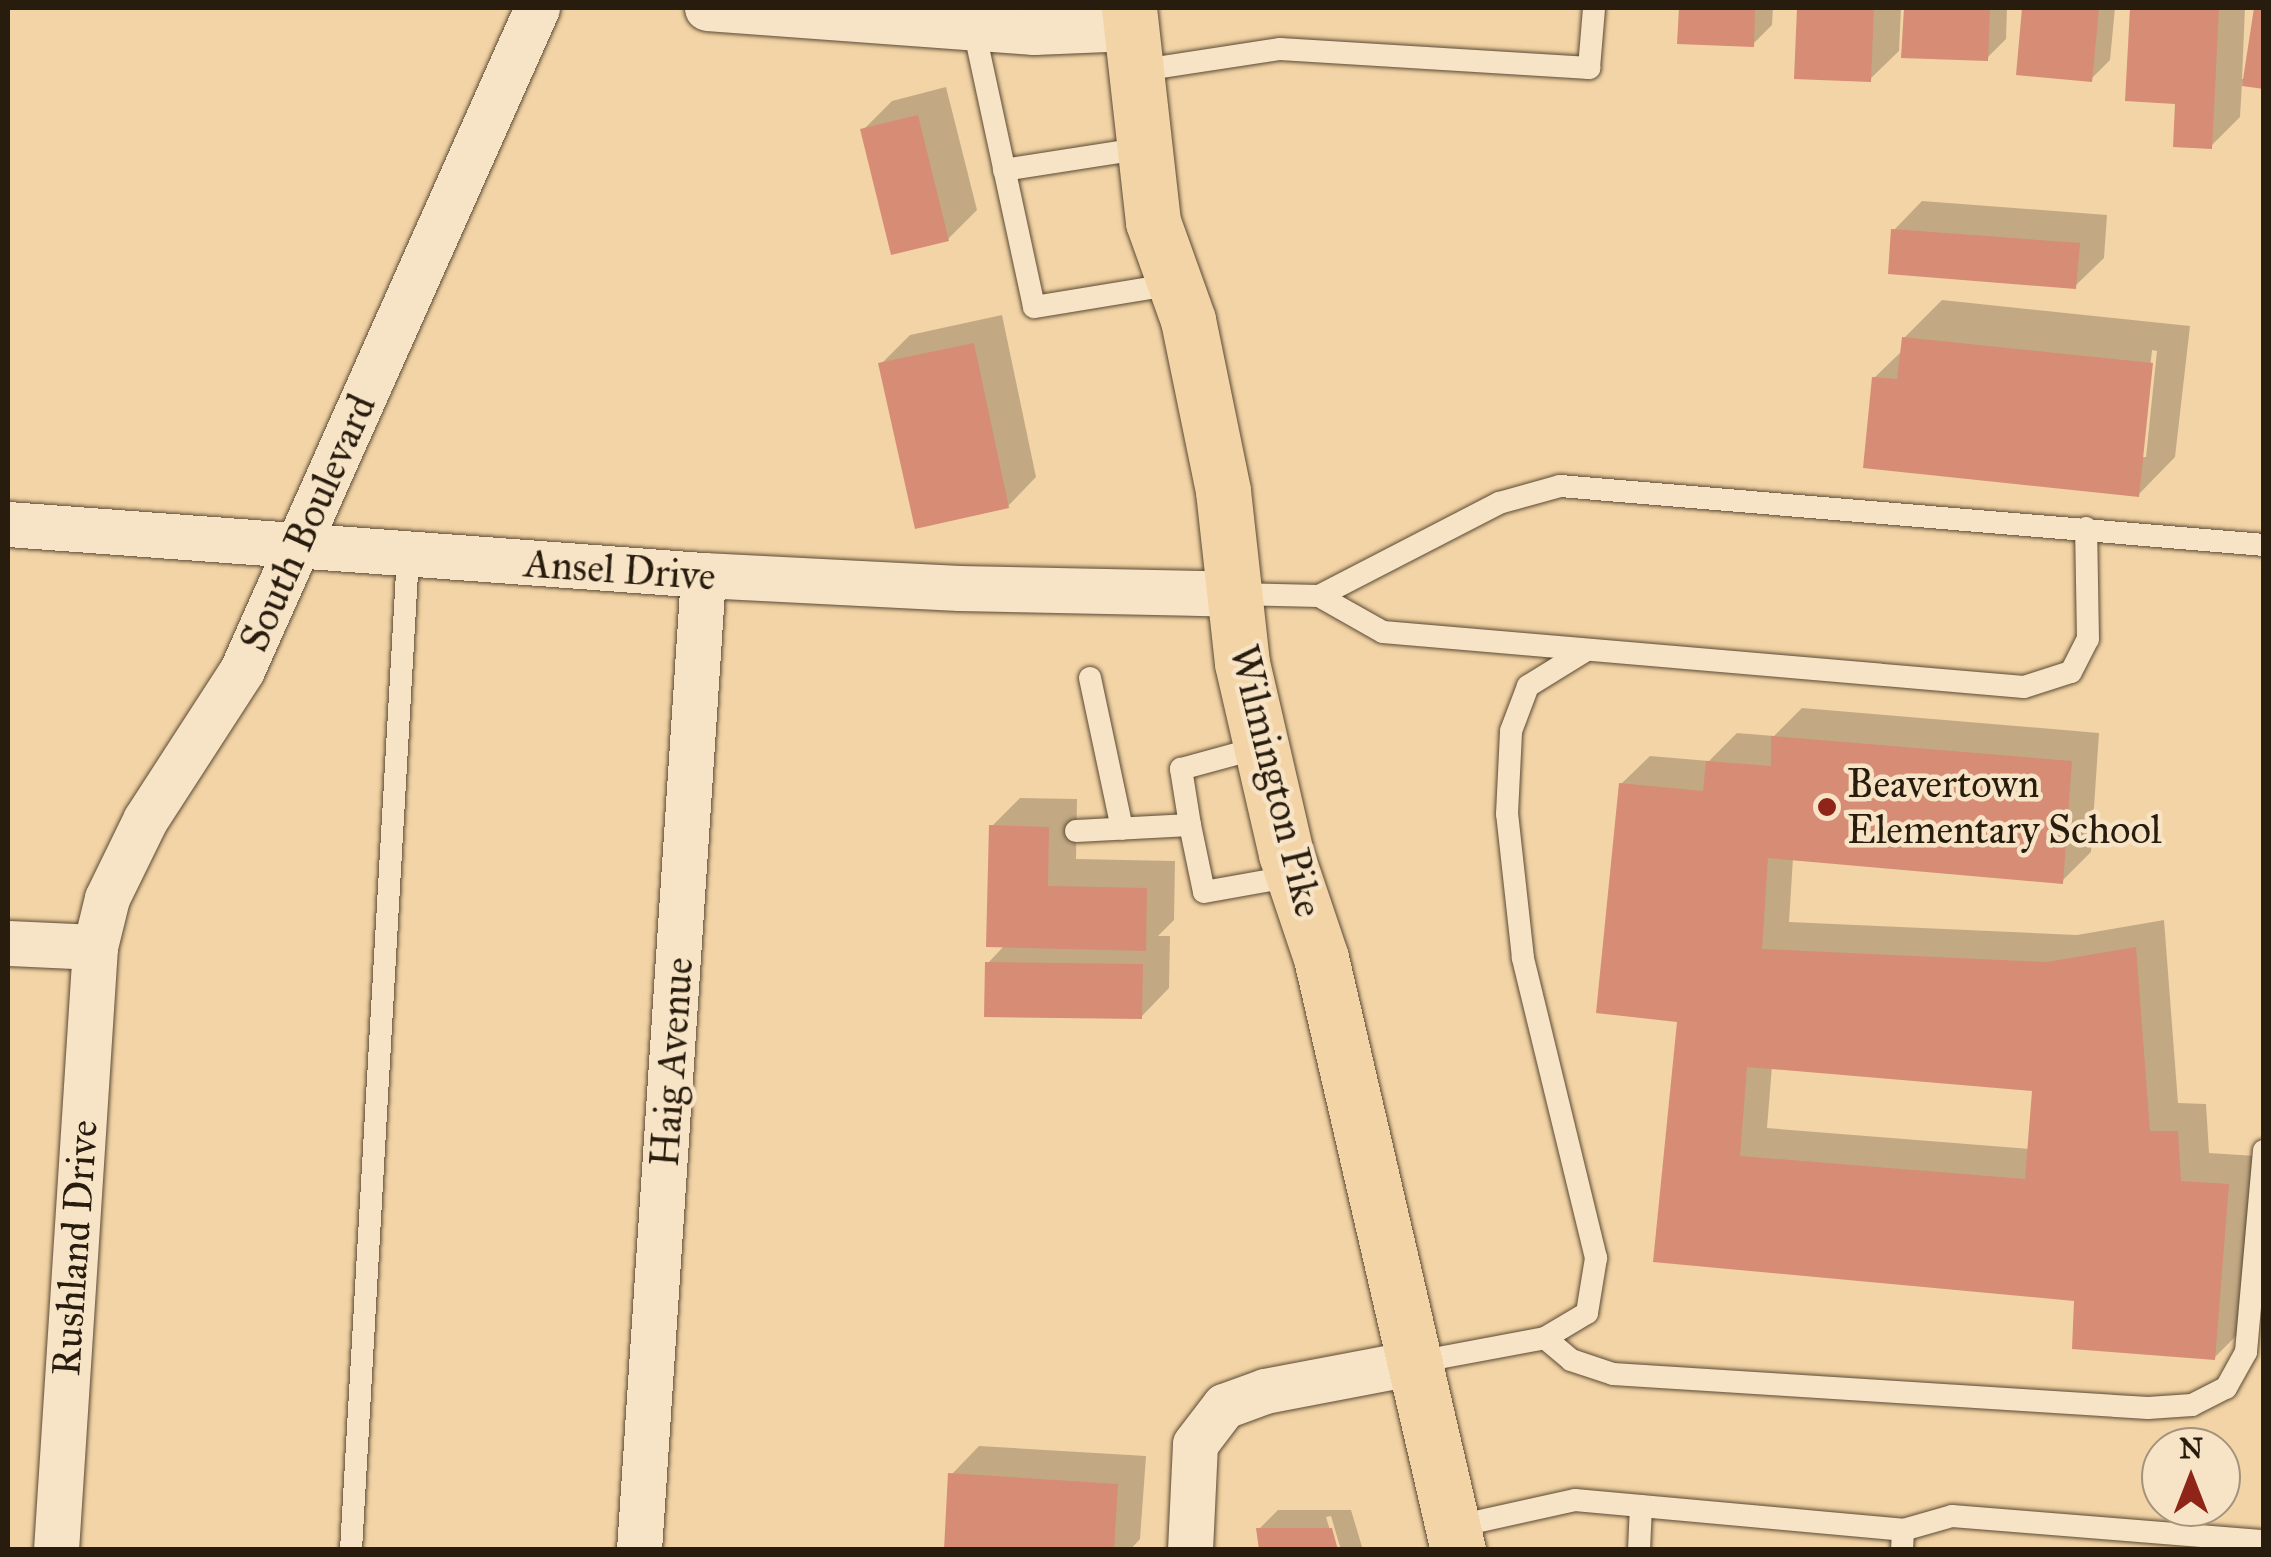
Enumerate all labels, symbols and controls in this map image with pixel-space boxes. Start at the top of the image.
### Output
street label: South Boulevard [230,387,386,659]
street label: Ansel Drive [523,539,717,601]
street label: Wilmington Pike [1219,640,1333,922]
place label: Beavertown Elementary School [1847,760,2162,854]
marker: Beavertown Elementary School [1816,796,1838,818]
street label: Haig Avenue [641,956,703,1168]
street label: Rushland Drive [42,1118,108,1378]
north arrow [2141,1427,2241,1527]
text: N [2179,1431,2203,1466]

